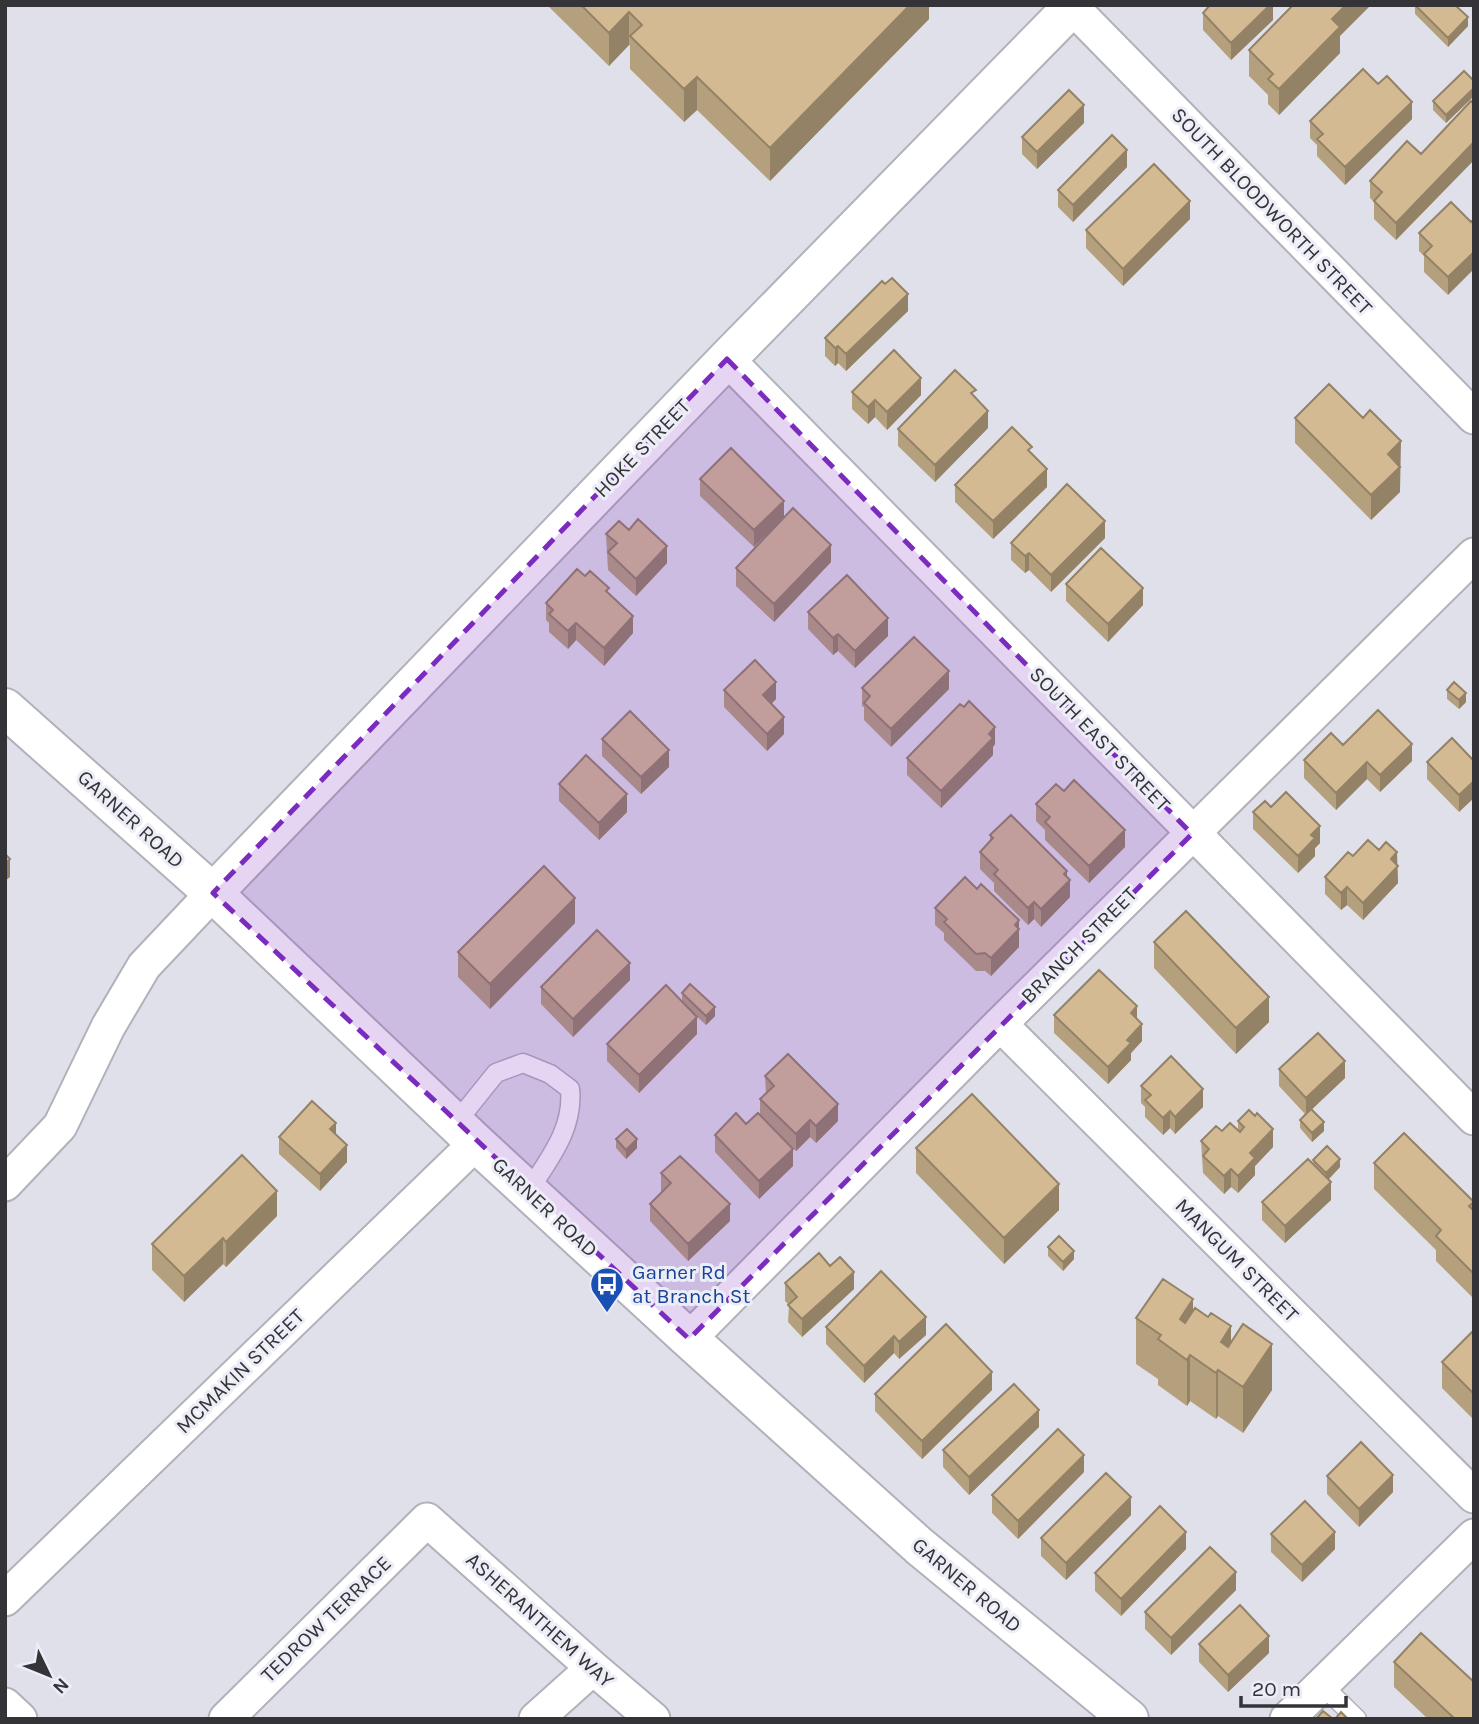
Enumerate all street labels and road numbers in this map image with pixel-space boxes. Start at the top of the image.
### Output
street label: SOUTH BLOODWORTH STREET [1167,103,1378,320]
street label: HOKE STREET [589,394,695,502]
street label: SOUTH EAST STREET [1025,662,1176,817]
street label: GARNER ROAD [73,765,189,873]
street label: BRANCH STREET [1016,882,1142,1008]
street label: GARNER ROAD [488,1152,602,1262]
street label: MANGUM STREET [1170,1193,1304,1327]
street label: MCMAKIN STREET [171,1303,309,1438]
street label: GARNER ROAD [908,1532,1026,1638]
street label: ASHERANTHEM WAY [461,1547,619,1693]
street label: TEDROW TERRACE [256,1551,396,1687]

